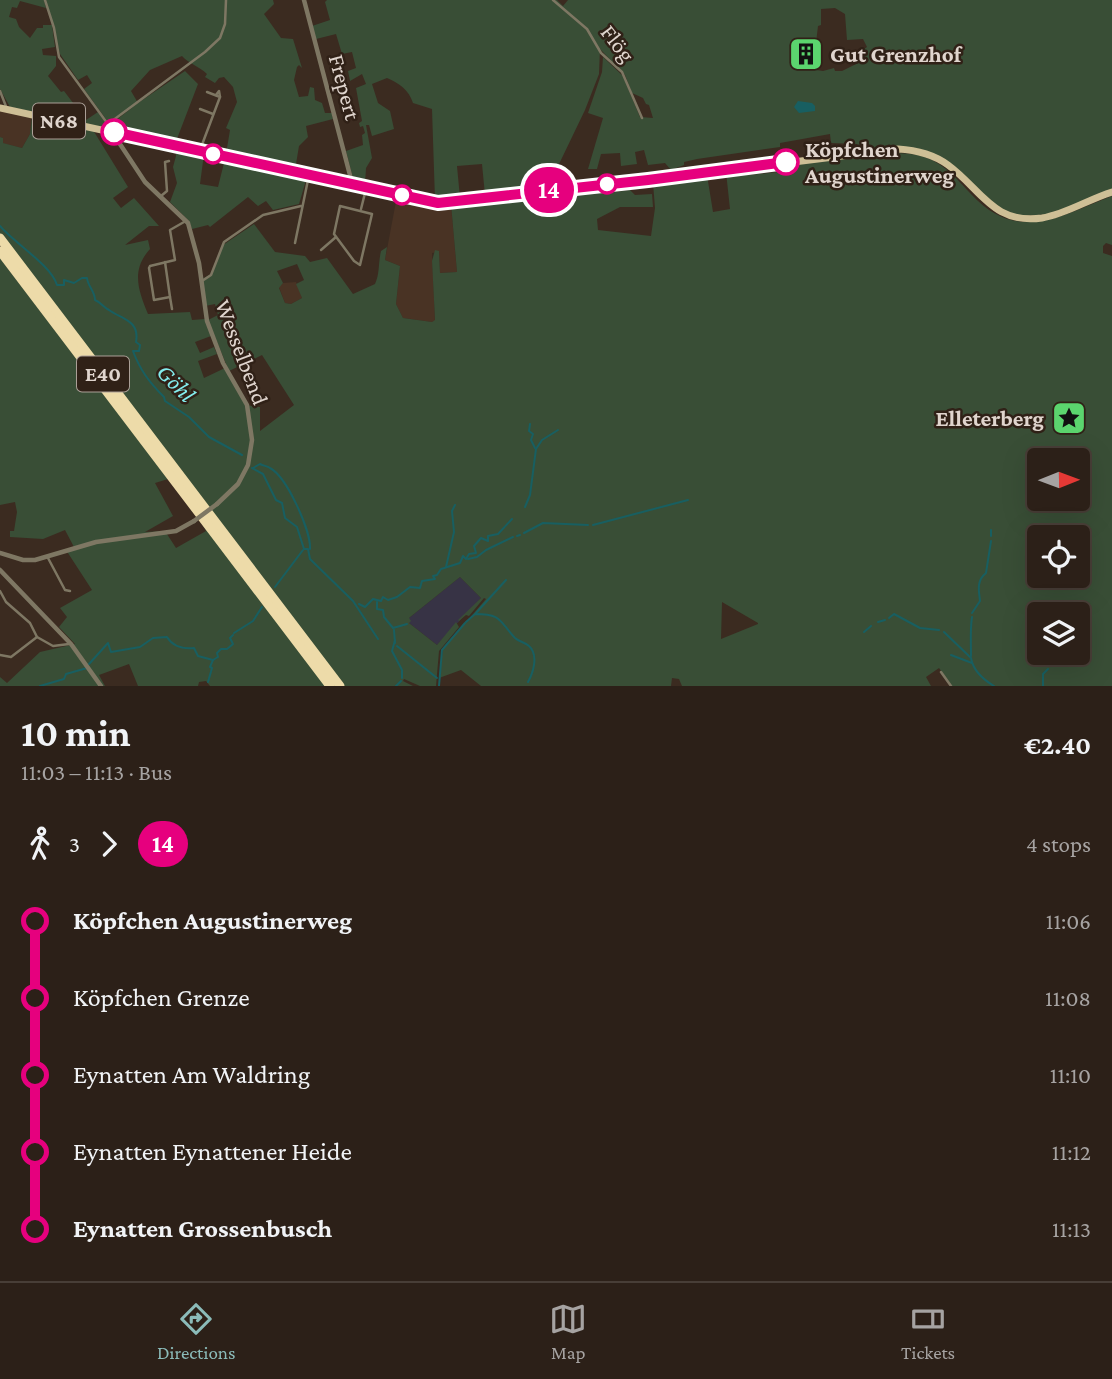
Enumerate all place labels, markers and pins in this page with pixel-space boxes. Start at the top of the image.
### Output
building icon: Gut Grenzhof [787,35,825,73]
place label: Gut Grenzhof [830,41,963,67]
unlabelled marker [101,119,127,145]
place label: Köpfchen Augustinerweg [804,136,954,188]
unlabelled marker [203,144,223,164]
marker: Köpfchen Augustinerweg [773,149,799,175]
unlabelled marker [597,174,617,194]
unlabelled marker [392,185,412,205]
place icon: Elleterberg [1050,399,1088,437]
place label: Elleterberg [935,405,1044,431]

